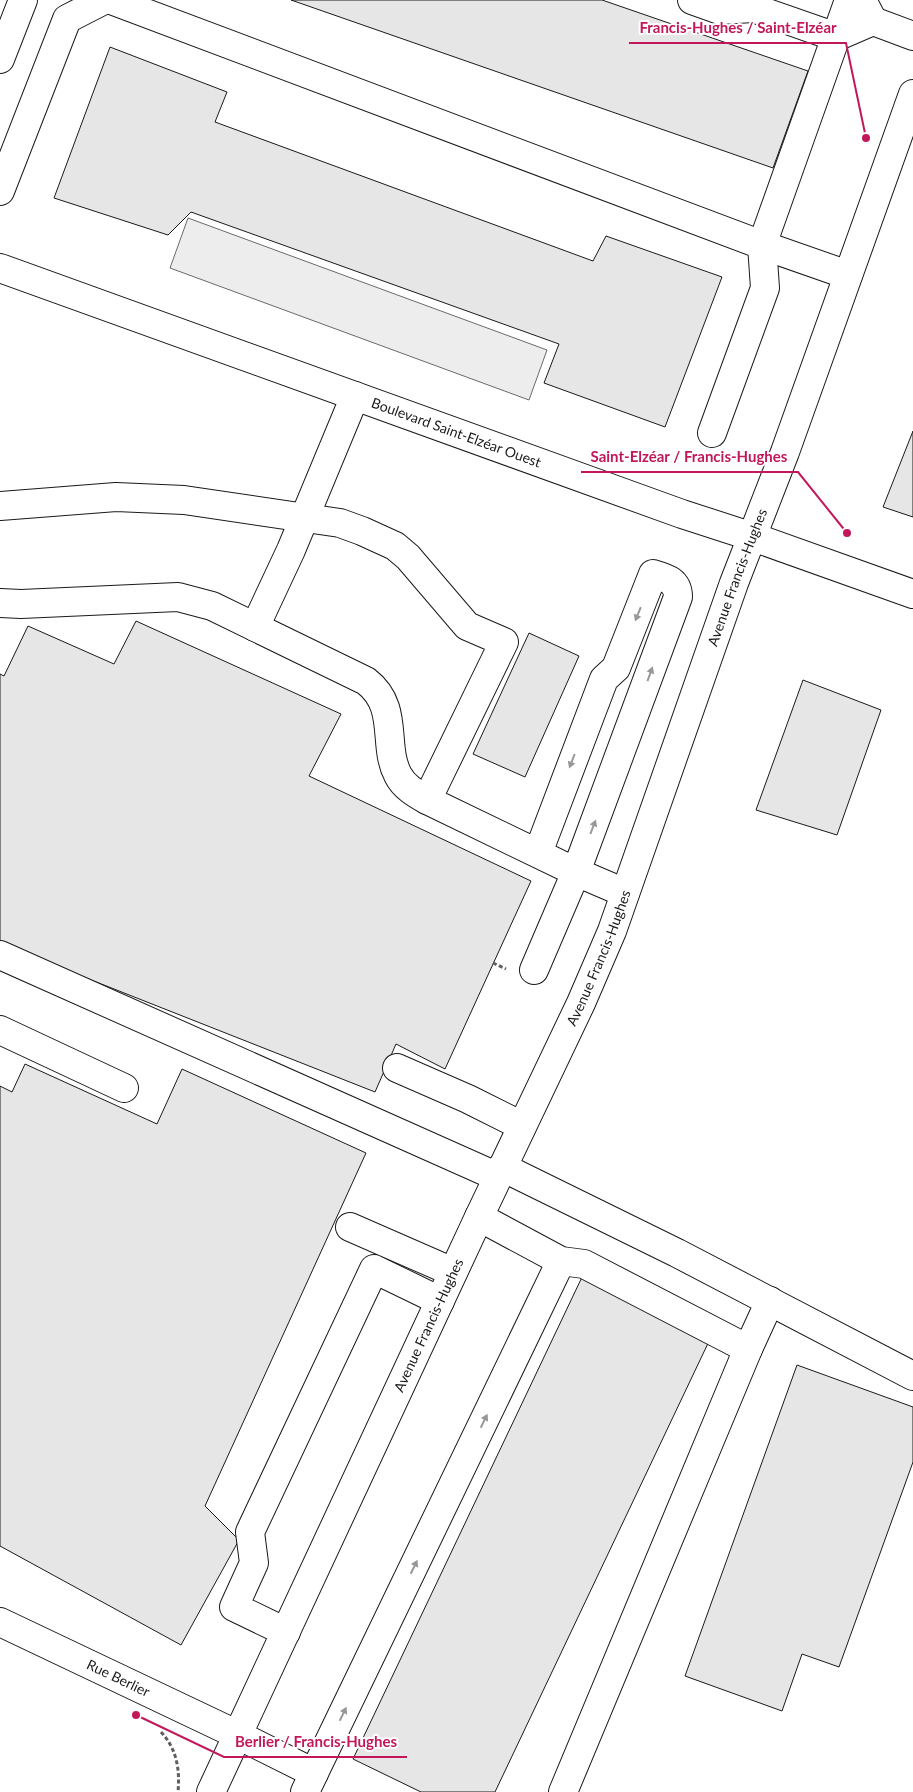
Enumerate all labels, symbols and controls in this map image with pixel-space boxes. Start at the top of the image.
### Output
callout: Francis-Hughes / Saint-Elzéar [629,13,846,43]
text: Francis-Hughes / Saint-Elzéar [639,18,837,36]
street label: Boulevard Saint-Elzéar Ouest [369,394,544,470]
callout: Saint-Elzéar / Francis-Hughes [581,442,798,472]
text: Saint-Elzéar / Francis-Hughes [591,447,788,465]
street label: Avenue Francis-Hughes [704,506,770,648]
one-way arrow [633,607,641,621]
one-way arrow [646,666,654,681]
one-way arrow [568,754,576,768]
one-way arrow [589,819,597,834]
street label: Avenue Francis-Hughes [562,888,634,1028]
street label: Avenue Francis-Hughes [390,1256,467,1394]
one-way arrow [481,1414,489,1428]
one-way arrow [410,1560,418,1574]
street label: Rue Berlier [84,1655,153,1700]
one-way arrow [339,1706,347,1721]
callout: Berlier / Francis-Hughes [224,1727,407,1757]
text: Berlier / Francis-Hughes [235,1732,397,1750]

